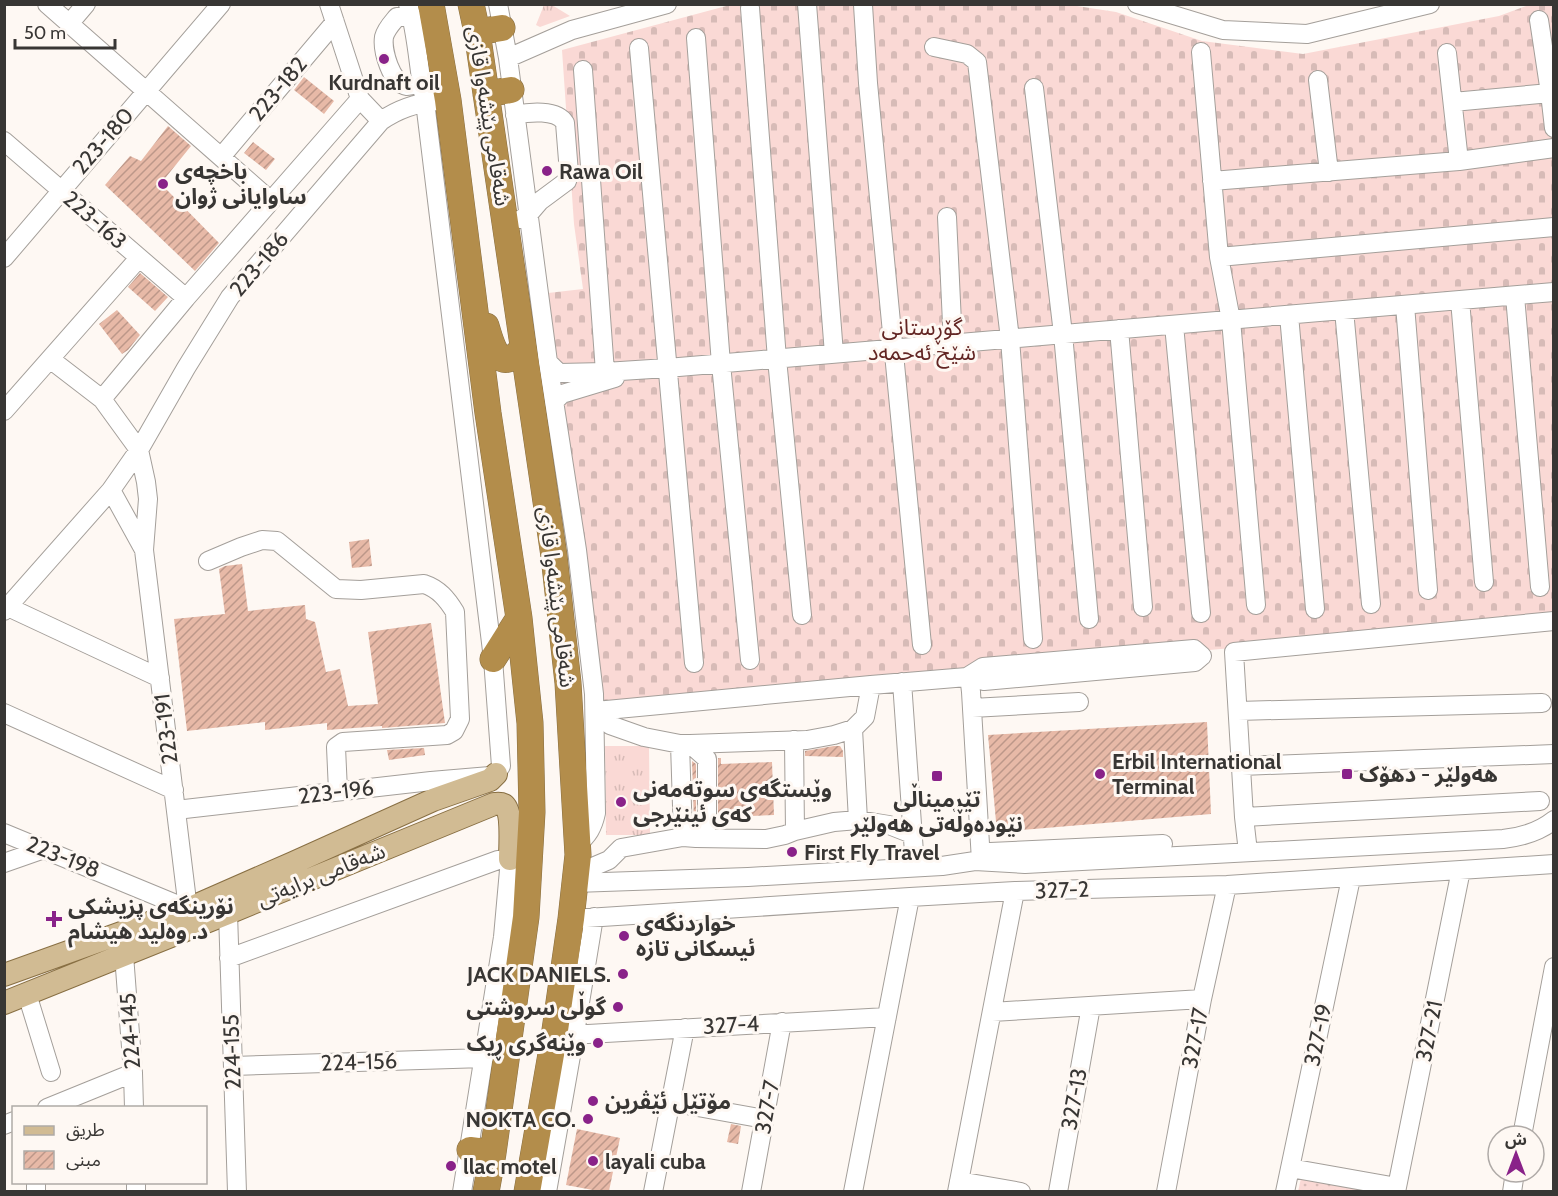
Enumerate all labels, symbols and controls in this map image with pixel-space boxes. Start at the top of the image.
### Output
scale bar [15,12,116,50]
text: 50 m [24,22,66,44]
street label: شەقامی پێشەوا قازی [460,24,517,208]
street label: 223-182 [243,51,313,127]
marker: Kurdnaft oil [377,52,391,66]
place label: Kurdnaft oil [328,69,440,96]
street label: 223-180 [67,102,139,180]
place label: باخچەی ساوایانی ژوان [175,158,307,210]
place label: Rawa Oil [559,158,643,185]
marker: Rawa Oil [540,164,554,178]
marker: باخچەی ساوایانی ژوان [156,177,170,191]
street label: 223-163 [58,185,132,255]
street label: 223-186 [224,226,294,302]
park label: گۆڕستانی شێخ ئەحمەد [868,314,976,369]
street label: شەقامی پێشەوا قازی [531,505,581,689]
street label: 223-191 [148,692,184,766]
place label: Erbil International Terminal [1112,748,1282,800]
place label: هەولێر - دهۆک [1359,761,1498,788]
marker: Erbil International Terminal [1093,767,1107,781]
marker: هەولێر - دهۆک [1340,767,1354,781]
marker: تێرمیناڵی نێودەوڵەتی هەولێر [930,769,944,783]
street label: 223-196 [297,774,375,810]
place label: وێستگەی سوتەمەنی کەی ئینێرجی [633,776,832,828]
place label: تێرمیناڵی نێودەوڵەتی هەولێر [850,783,1023,838]
marker: وێستگەی سوتەمەنی کەی ئینێرجی [614,795,628,809]
street label: 223-198 [22,830,104,884]
street label: شەقامی برایەتی [253,837,389,913]
place label: First Fly Travel [804,839,940,866]
marker: First Fly Travel [785,845,799,859]
street label: 327-2 [1034,876,1090,904]
place label: نۆرینگەی پزیشکی د. وەلید هیشام [68,893,234,948]
marker: نۆرینگەی پزیشکی د. وەلید هیشام [45,910,63,928]
place label: خواردنگەی ئیسکانی تازە [636,910,755,962]
marker: خواردنگەی ئیسکانی تازە [617,929,631,943]
place label: JACK DANIELS. [466,961,611,988]
marker: JACK DANIELS. [616,967,630,981]
place label: گوڵی سروشتی [466,991,607,1021]
street label: 224-145 [114,992,146,1070]
street label: 327-21 [1410,998,1448,1064]
marker: گوڵی سروشتی [611,1000,625,1014]
street label: 327-19 [1298,1001,1338,1069]
street label: 327-17 [1176,1005,1214,1071]
street label: 327-4 [702,1010,760,1040]
street label: 224-155 [217,1014,247,1090]
place label: وێنەگری ڕیک [466,1030,586,1061]
marker: وێنەگری ڕیک [591,1036,605,1050]
street label: 224-156 [320,1047,398,1077]
street label: 327-13 [1055,1066,1093,1132]
street label: 327-7 [749,1078,785,1136]
place label: مۆتێل ئێڤرین [605,1088,731,1115]
marker: مۆتێل ئێڤرین [586,1094,600,1108]
legend [12,1106,207,1184]
place label: NOKTA CO. [465,1106,576,1133]
marker: NOKTA CO. [581,1112,595,1126]
text: طريق [66,1119,105,1141]
north arrow [1486,1124,1546,1184]
text: ش [1505,1130,1527,1149]
place label: layali cuba [605,1148,706,1175]
text: مبنى [66,1149,101,1171]
place label: llac motel [463,1153,557,1180]
marker: layali cuba [586,1154,600,1168]
marker: llac motel [444,1159,458,1173]

